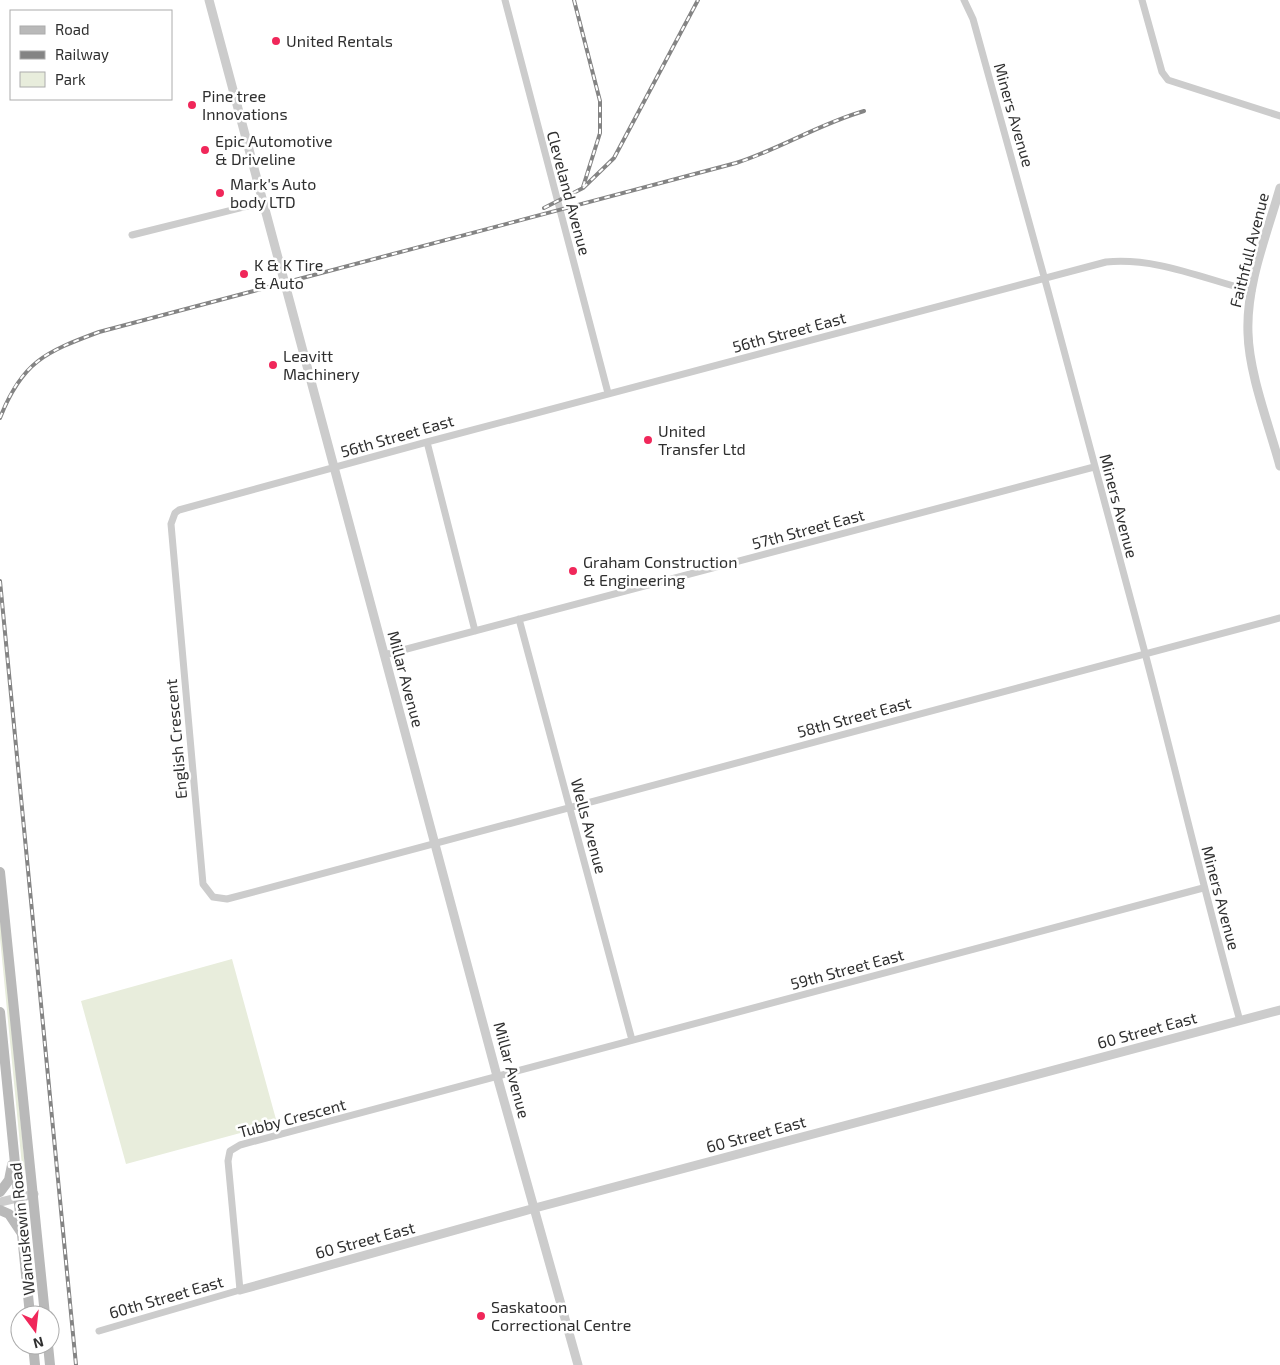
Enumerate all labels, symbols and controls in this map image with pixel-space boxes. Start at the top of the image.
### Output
legend [10,10,172,100]
text: Road [55,20,90,38]
place label: United Rentals [286,31,393,50]
marker: United Rentals [270,35,282,47]
text: Railway [55,45,109,63]
street label: Miners Avenue [991,61,1038,169]
text: Park [55,70,86,88]
place label: Pine tree Innovations [202,86,288,123]
marker: Pine tree Innovations [186,99,198,111]
street label: Cleveland Avenue [544,128,595,257]
place label: Epic Automotive & Driveline [215,131,333,168]
marker: Epic Automotive & Driveline [199,144,211,156]
place label: Mark's Auto body LTD [230,174,316,211]
marker: Mark's Auto body LTD [214,187,226,199]
street label: Faithfull Avenue [1225,191,1272,309]
place label: K & K Tire & Auto [254,255,323,292]
marker: K & K Tire & Auto [238,268,250,280]
street label: 56th Street East [730,307,848,356]
place label: Leavitt Machinery [283,346,360,383]
marker: Leavitt Machinery [267,359,279,371]
street label: 56th Street East [338,410,456,461]
place label: United Transfer Ltd [658,421,746,458]
marker: United Transfer Ltd [642,434,654,446]
street label: Miners Avenue [1096,452,1143,560]
street label: 57th Street East [750,504,866,553]
place label: Graham Construction & Engineering [583,552,737,589]
marker: Graham Construction & Engineering [567,565,579,577]
street label: Millar Avenue [384,629,428,729]
street label: English Crescent [161,678,190,800]
street label: 58th Street East [795,692,913,741]
street label: Wells Avenue [568,776,611,876]
street label: Miners Avenue [1198,844,1245,952]
street label: 59th Street East [788,944,906,993]
street label: 60 Street East [1095,1007,1199,1052]
street label: Millar Avenue [490,1020,534,1120]
street label: Tubby Crescent [236,1094,348,1141]
street label: 60 Street East [704,1111,808,1156]
street label: Wanuskewin Road [5,1162,38,1297]
street label: 60 Street East [313,1217,417,1262]
street label: 60th Street East [107,1271,225,1322]
place label: Saskatoon Correctional Centre [491,1297,631,1334]
north arrow [10,1305,60,1355]
marker: Saskatoon Correctional Centre [475,1310,487,1322]
text: N [31,1334,46,1353]

